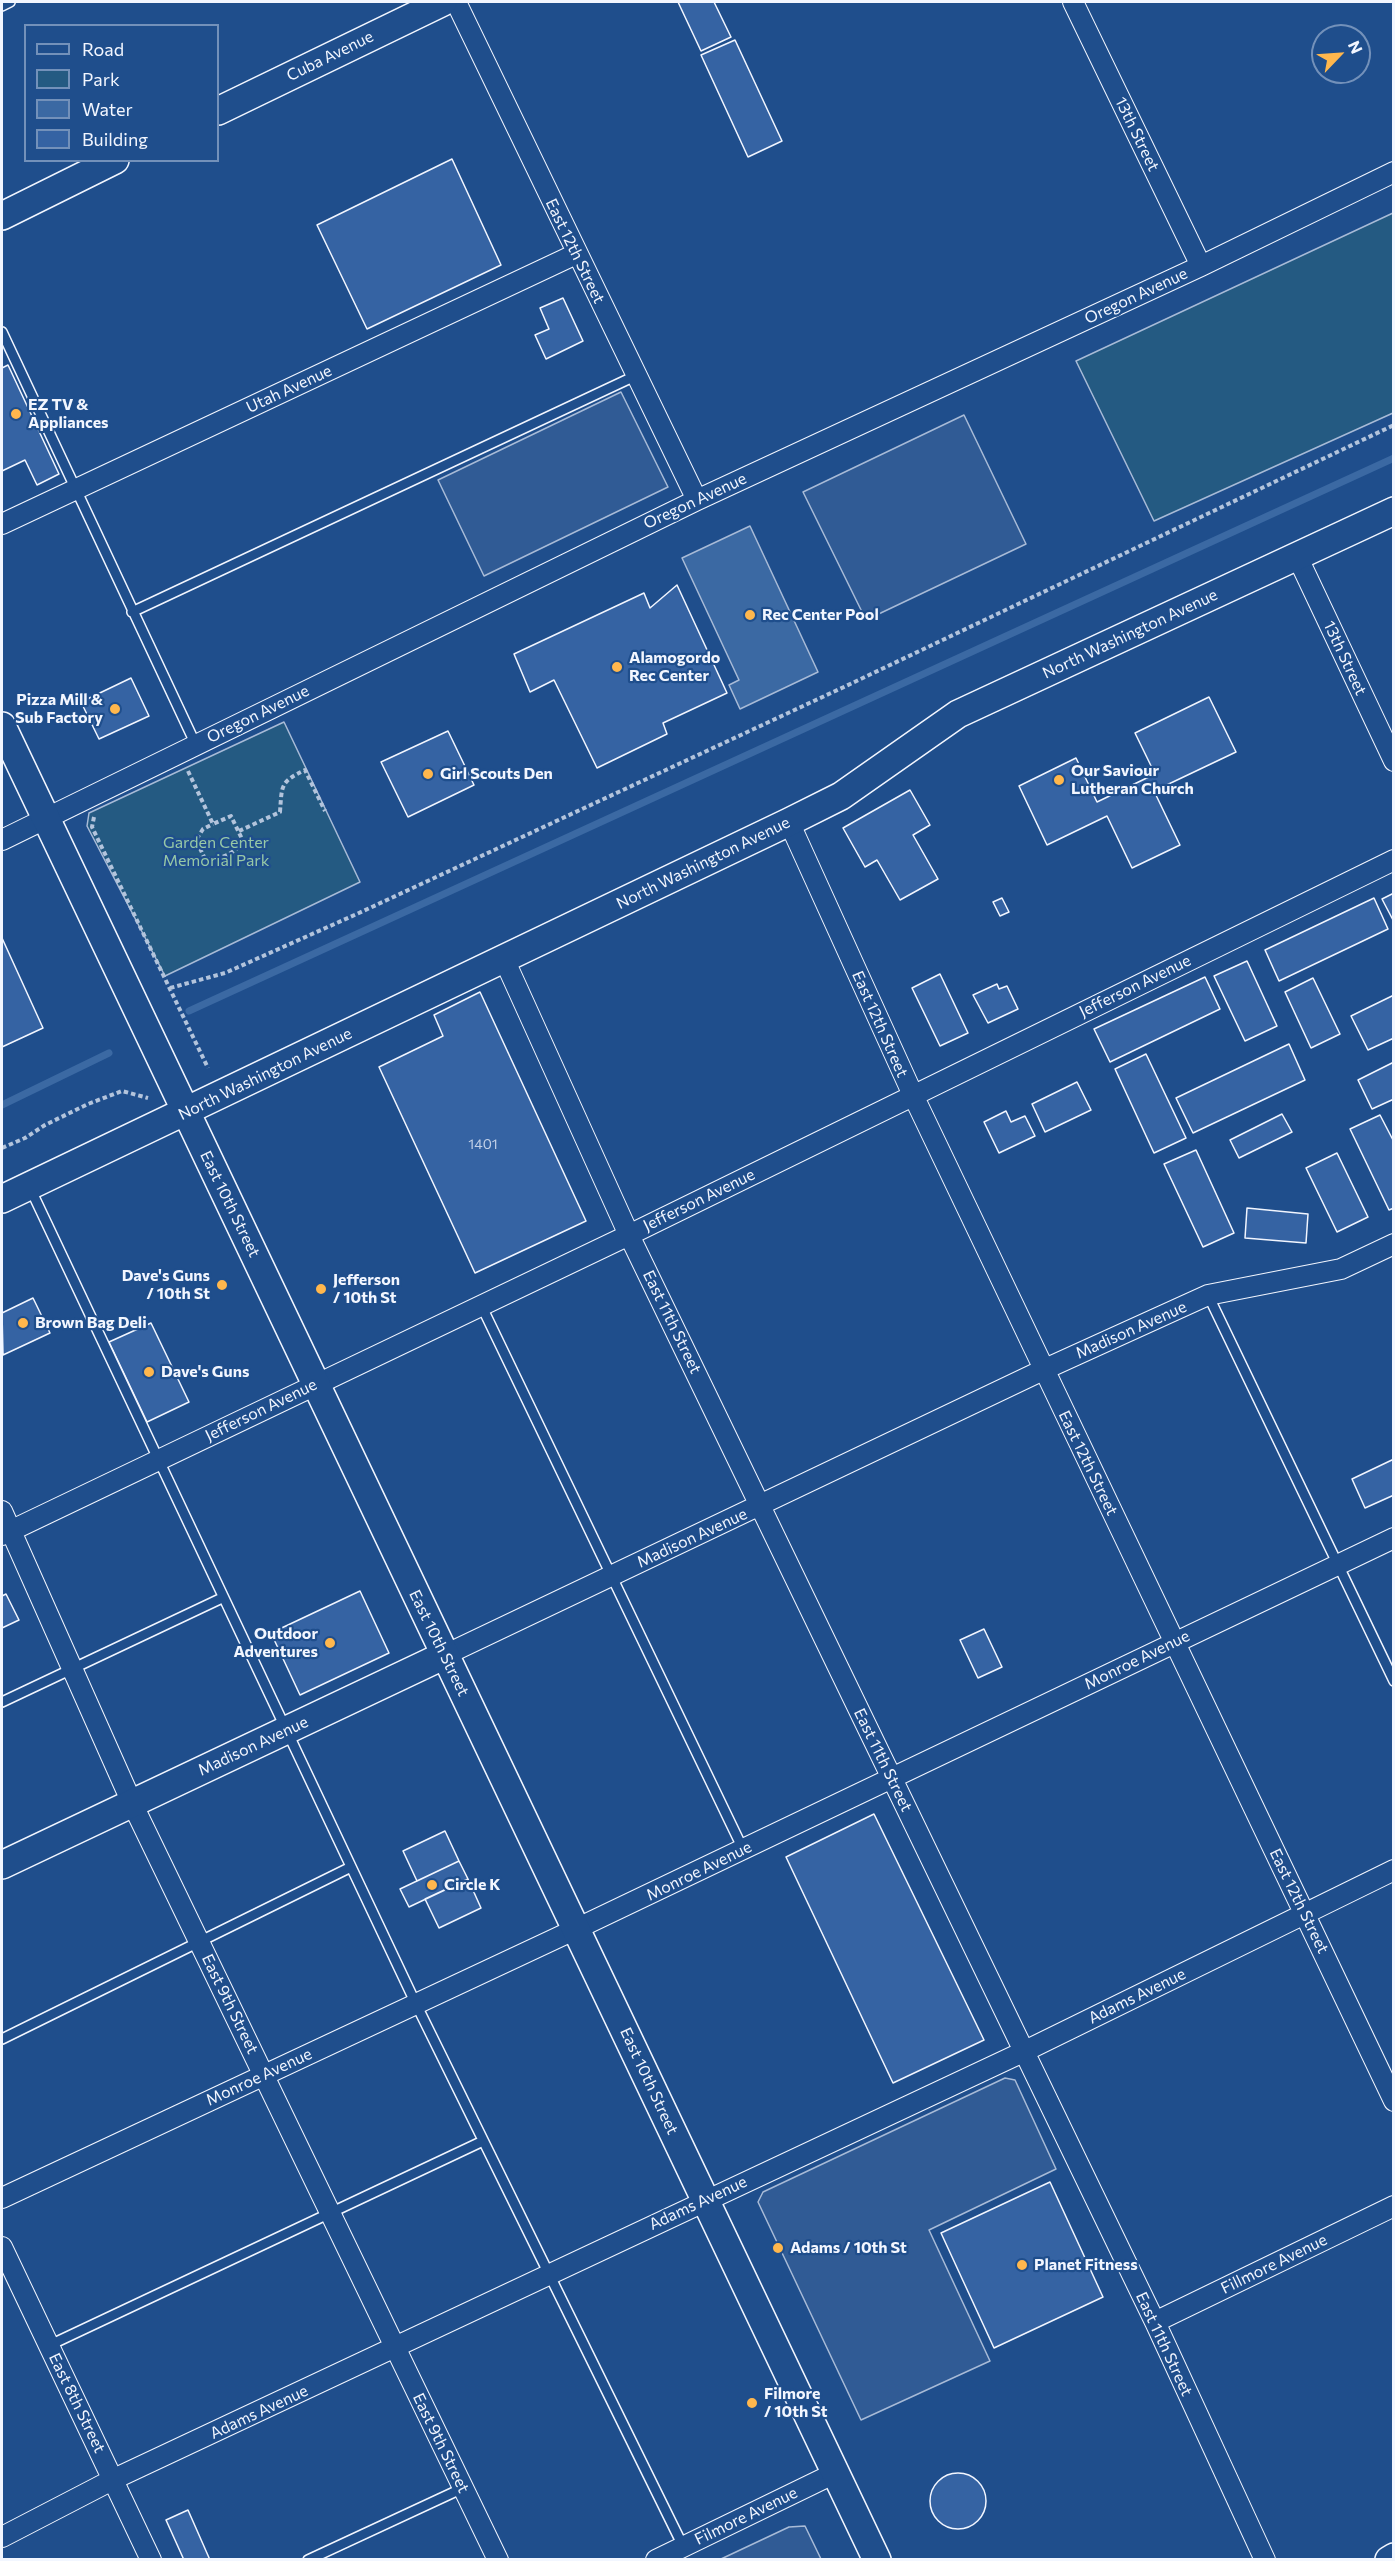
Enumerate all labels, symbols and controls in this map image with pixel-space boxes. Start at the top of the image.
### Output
legend [24,24,219,162]
north arrow [1311,24,1371,84]
street label: Cuba Avenue [283,27,377,85]
text: Road [82,38,124,60]
text: N [1345,38,1367,56]
text: Park [82,68,120,90]
street label: 13th Street [1111,94,1163,174]
text: Water [82,98,133,120]
text: Building [82,128,148,150]
street label: East 12th Street [541,195,609,307]
street label: Oregon Avenue [1082,264,1190,328]
street label: Utah Avenue [243,361,335,417]
place label: EZ TV & Appliances [28,395,109,433]
marker: EZ TV & Appliances [9,407,23,421]
street label: Oregon Avenue [641,469,749,533]
street label: North Washington Avenue [1040,585,1220,683]
place label: Rec Center Pool [762,605,879,625]
marker: Rec Center Pool [743,608,757,622]
street label: 13th Street [1319,618,1371,698]
place label: Alamogordo Rec Center [629,648,720,686]
marker: Alamogordo Rec Center [610,660,624,674]
street label: Oregon Avenue [204,681,312,747]
place label: Pizza Mill & Sub Factory [15,690,103,728]
marker: Pizza Mill & Sub Factory [108,702,122,716]
place label: Our Saviour Lutheran Church [1071,761,1194,799]
place label: Girl Scouts Den [440,764,553,784]
marker: Girl Scouts Den [421,767,435,781]
marker: Our Saviour Lutheran Church [1052,773,1066,787]
street label: North Washington Avenue [613,813,793,913]
park label: Garden Center Memorial Park [163,833,269,871]
street label: Jefferson Avenue [1076,951,1194,1021]
street label: East 12th Street [848,968,912,1080]
street label: North Washington Avenue [175,1024,355,1124]
house number: 1401 [468,1136,498,1152]
street label: East 10th Street [196,1148,264,1260]
street label: Jefferson Avenue [640,1165,758,1235]
place label: Dave's Guns / 10th St [122,1266,210,1304]
street label: East 11th Street [639,1267,705,1377]
place label: Jefferson / 10th St [333,1270,400,1308]
marker: Dave's Guns / 10th St [215,1278,229,1292]
marker: Jefferson / 10th St [314,1282,328,1296]
street label: Madison Avenue [1073,1297,1189,1363]
place label: Brown Bag Deli [35,1313,147,1333]
marker: Brown Bag Deli [16,1316,30,1330]
place label: Dave's Guns [161,1362,249,1382]
marker: Dave's Guns [142,1365,156,1379]
street label: Jefferson Avenue [202,1375,320,1445]
street label: East 12th Street [1054,1407,1122,1519]
street label: Madison Avenue [634,1504,750,1572]
street label: East 10th Street [405,1587,473,1699]
place label: Outdoor Adventures [233,1624,318,1662]
street label: Monroe Avenue [1081,1626,1193,1694]
marker: Outdoor Adventures [323,1636,337,1650]
street label: East 11th Street [850,1705,916,1815]
street label: Madison Avenue [195,1712,311,1780]
street label: Monroe Avenue [643,1837,755,1905]
street label: East 12th Street [1265,1845,1333,1957]
place label: Circle K [444,1875,501,1895]
marker: Circle K [425,1878,439,1892]
street label: East 9th Street [198,1951,262,2057]
street label: Adams Avenue [1085,1964,1189,2028]
street label: East 10th Street [616,2024,682,2138]
street label: Monroe Avenue [203,2044,315,2110]
street label: Adams Avenue [646,2172,750,2234]
street label: Fillmore Avenue [1218,2230,1330,2298]
place label: Adams / 10th St [790,2238,907,2258]
marker: Adams / 10th St [771,2241,785,2255]
place label: Planet Fitness [1034,2255,1138,2275]
marker: Planet Fitness [1015,2258,1029,2272]
street label: East 11th Street [1132,2289,1196,2399]
street label: East 8th Street [45,2350,109,2456]
street label: Adams Avenue [207,2381,311,2443]
place label: Filmore / 10th St [764,2384,827,2422]
street label: East 9th Street [409,2390,473,2496]
marker: Filmore / 10th St [745,2396,759,2410]
street label: Filmore Avenue [692,2483,800,2549]

